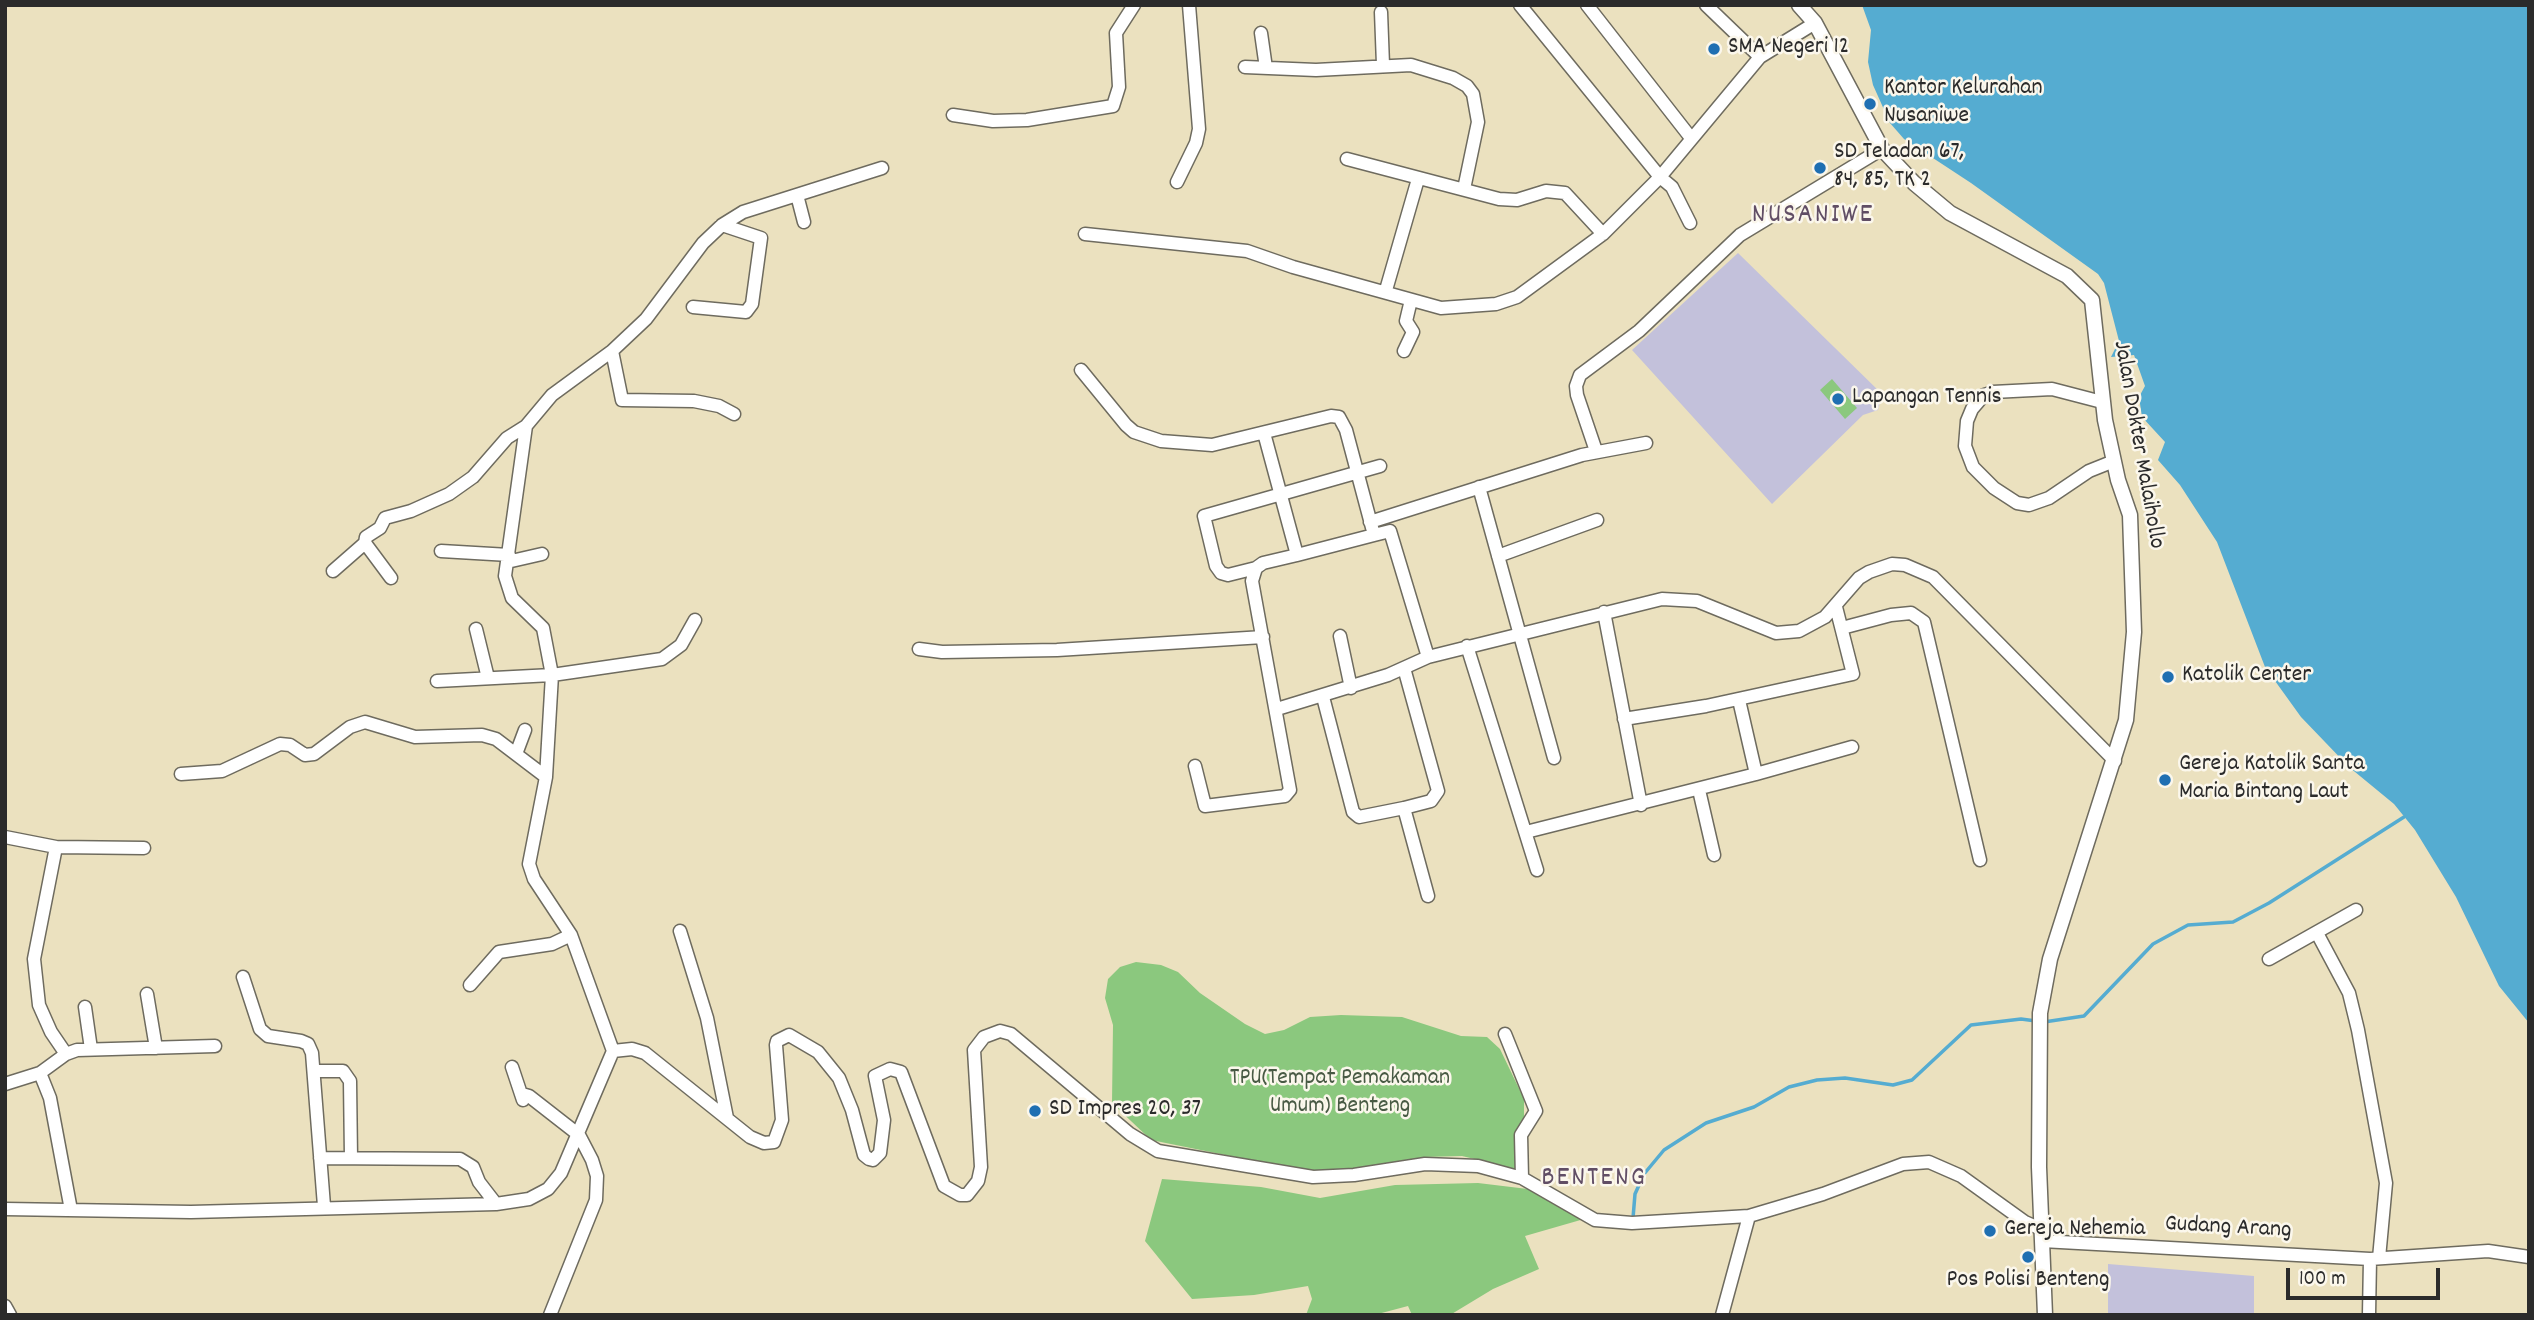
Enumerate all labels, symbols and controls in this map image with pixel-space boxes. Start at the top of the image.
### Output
place label: SMA Negeri 12 [1728,35,1849,63]
marker: SMA Negeri 12 [1706,41,1722,57]
place label: Kantor Kelurahan Nusaniwe [1884,76,2043,132]
marker: Kantor Kelurahan Nusaniwe [1862,96,1878,112]
place label: SD Teladan 67, 84, 85, TK 2 [1834,140,1964,196]
marker: SD Teladan 67, 84, 85, TK 2 [1812,160,1828,176]
district label: NUSANIWE [1753,200,1873,234]
street label: Jalan Dokter Malaihollo [2105,339,2169,551]
place label: Lapangan Tennis [1852,385,2002,413]
marker: Lapangan Tennis [1830,391,1846,407]
place label: Katolik Center [2182,663,2311,691]
marker: Katolik Center [2160,669,2176,685]
place label: Gereja Katolik Santa Maria Bintang Laut [2179,752,2365,808]
marker: Gereja Katolik Santa Maria Bintang Laut [2157,772,2173,788]
park label: TPU(Tempat Pemakaman Umum) Benteng [1230,1066,1450,1122]
place label: SD Impres 20, 37 [1049,1097,1201,1125]
marker: SD Impres 20, 37 [1027,1103,1043,1119]
district label: BENTENG [1542,1163,1646,1197]
street label: Gudang Arang [2164,1211,2292,1247]
place label: Gereja Nehemia [2004,1217,2145,1245]
marker: Gereja Nehemia [1982,1223,1998,1239]
marker: Pos Polisi Benteng [2020,1249,2036,1265]
scale bar [2289,1254,2443,1298]
text: 100 m [2299,1265,2346,1295]
place label: Pos Polisi Benteng [1947,1268,2109,1296]

